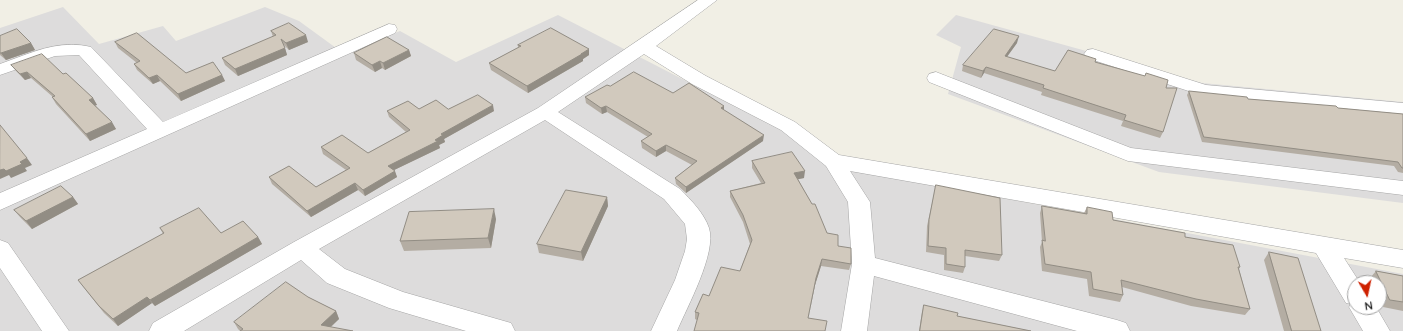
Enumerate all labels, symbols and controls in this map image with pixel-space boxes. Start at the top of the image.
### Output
north arrow [1347,275,1387,315]
text: N [1364,298,1374,313]

